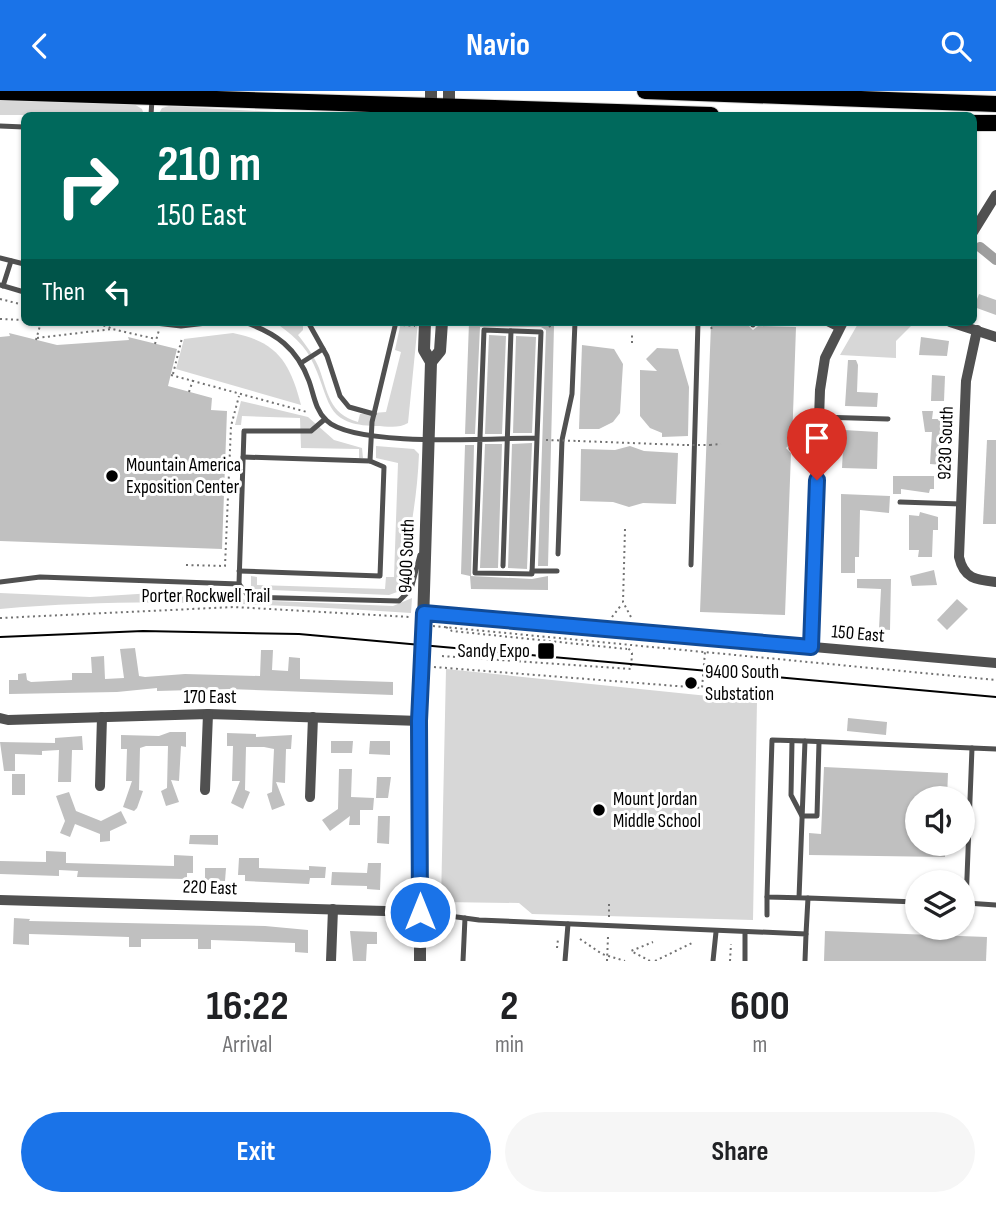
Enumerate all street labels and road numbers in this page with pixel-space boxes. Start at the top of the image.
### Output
street label: 9230 South [933,406,959,480]
street label: 9400 South [394,519,420,593]
street label: Porter Rockwell Trail [142,585,270,608]
street label: 150 East [830,620,886,648]
street label: 170 East [183,686,237,709]
street label: 220 East [182,876,238,900]

